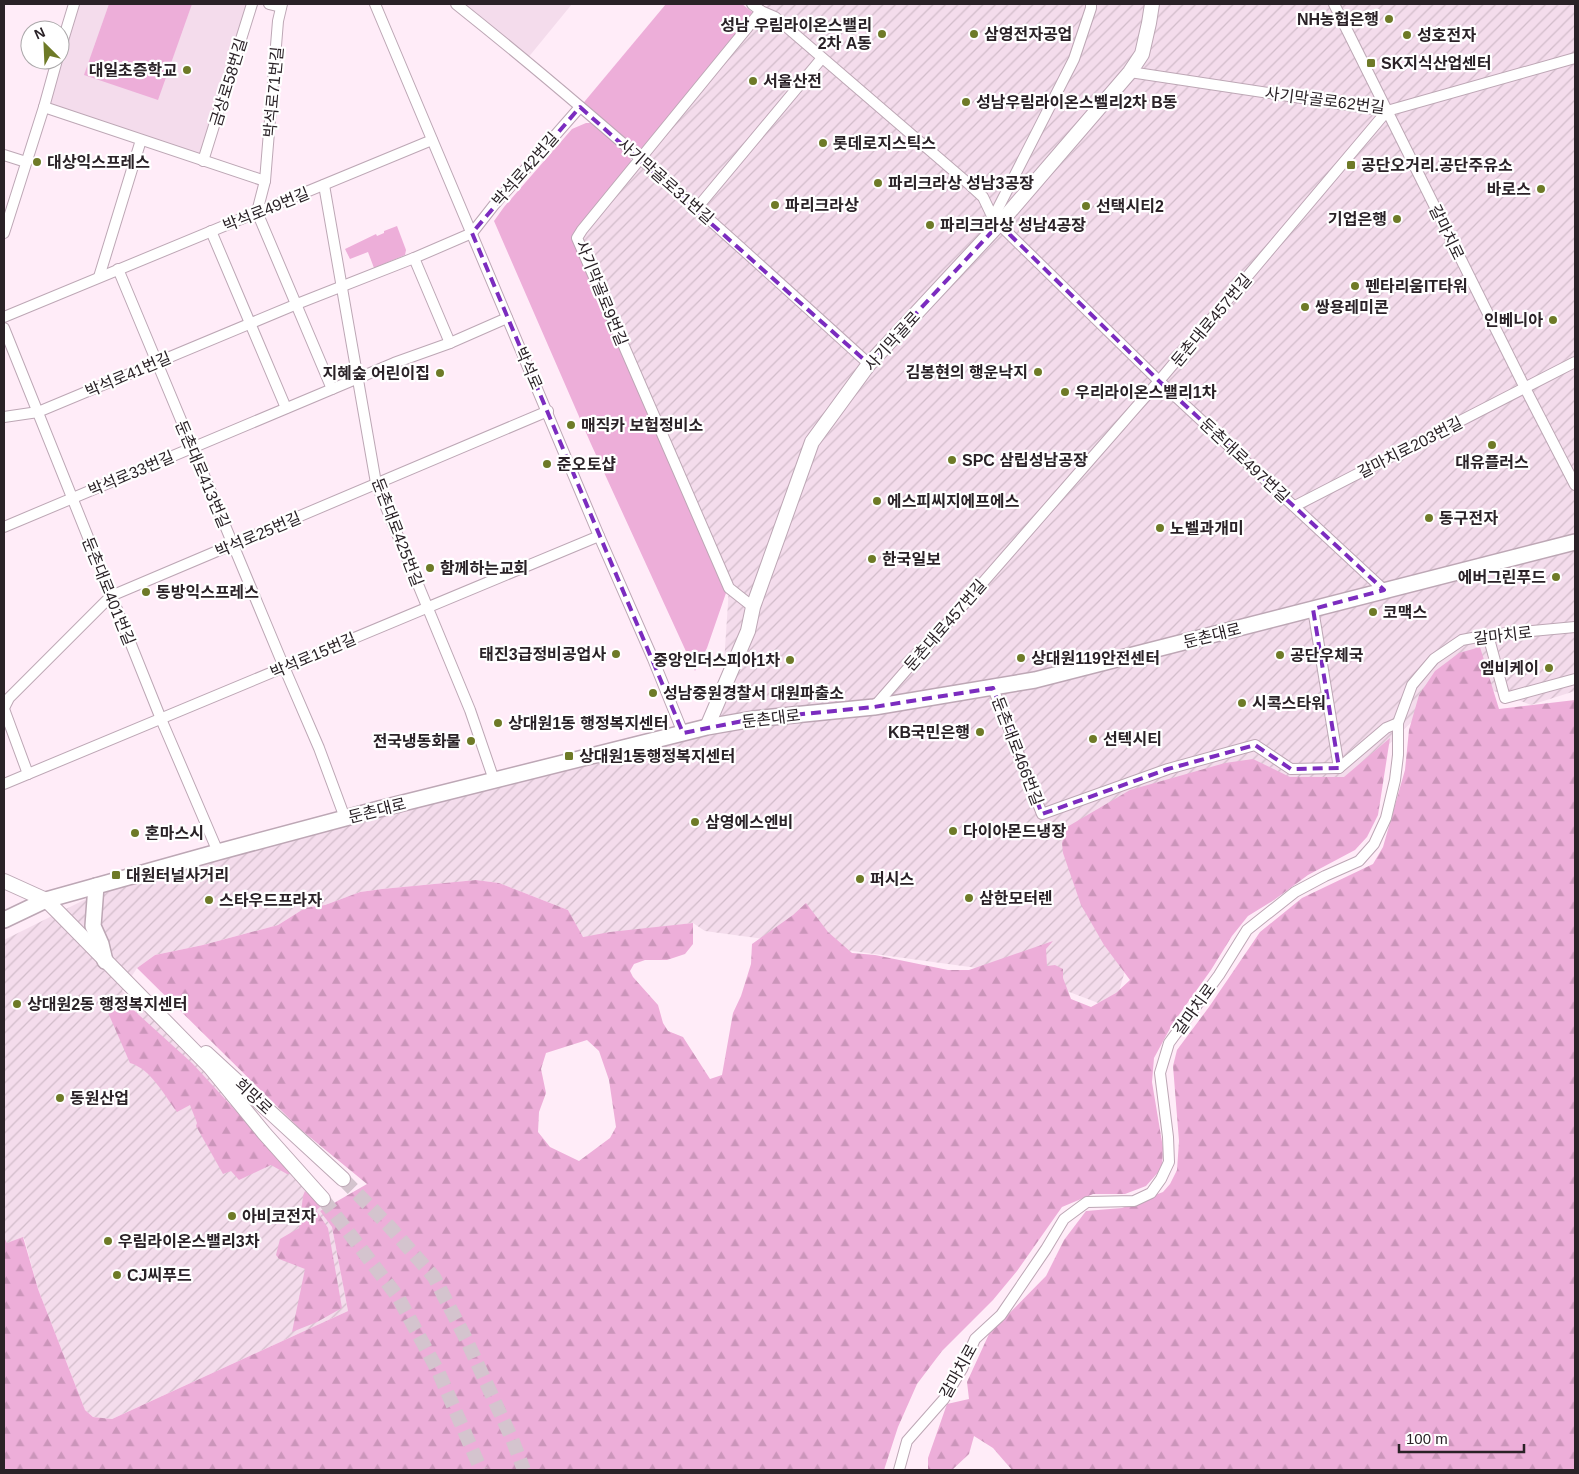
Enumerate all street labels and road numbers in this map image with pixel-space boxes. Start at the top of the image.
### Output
street label: 금상로58번길 [207,36,250,128]
street label: 박석로71번길 [261,46,286,138]
street label: 사기막골로62번길 [1264,85,1386,116]
street label: 박석로42번길 [489,129,562,209]
street label: 사기막골로31번길 [614,135,717,227]
street label: 박석로49번길 [221,184,312,234]
street label: 갈마치로 [1426,202,1467,263]
street label: 사기막골로9번길 [573,238,630,348]
street label: 둔촌대로457번길 [1168,271,1255,370]
street label: 사기막골로 [861,308,923,374]
street label: 박석로 [512,345,545,392]
street label: 박석로41번길 [83,349,174,400]
street label: 갈마치로203번길 [1355,414,1465,481]
street label: 둔촌대로497번길 [1197,415,1293,506]
street label: 둔촌대로413번길 [172,418,233,530]
street label: 박석로33번길 [86,448,177,499]
street label: 둔촌대로425번길 [369,475,426,589]
street label: 박석로25번길 [213,509,304,560]
street label: 둔촌대로401번길 [79,535,138,648]
street label: 둔촌대로457번길 [901,576,990,674]
street label: 둔촌대로 [1181,620,1243,651]
street label: 갈마치로 [1473,623,1534,648]
street label: 박석로15번길 [268,630,359,681]
street label: 둔촌대로466번길 [989,694,1046,808]
street label: 둔촌대로 [741,706,802,731]
street label: 둔촌대로 [346,795,408,826]
street label: 갈마치로 [1170,980,1219,1038]
street label: 희망로 [232,1075,276,1118]
street label: 갈마치로 [937,1341,980,1401]

